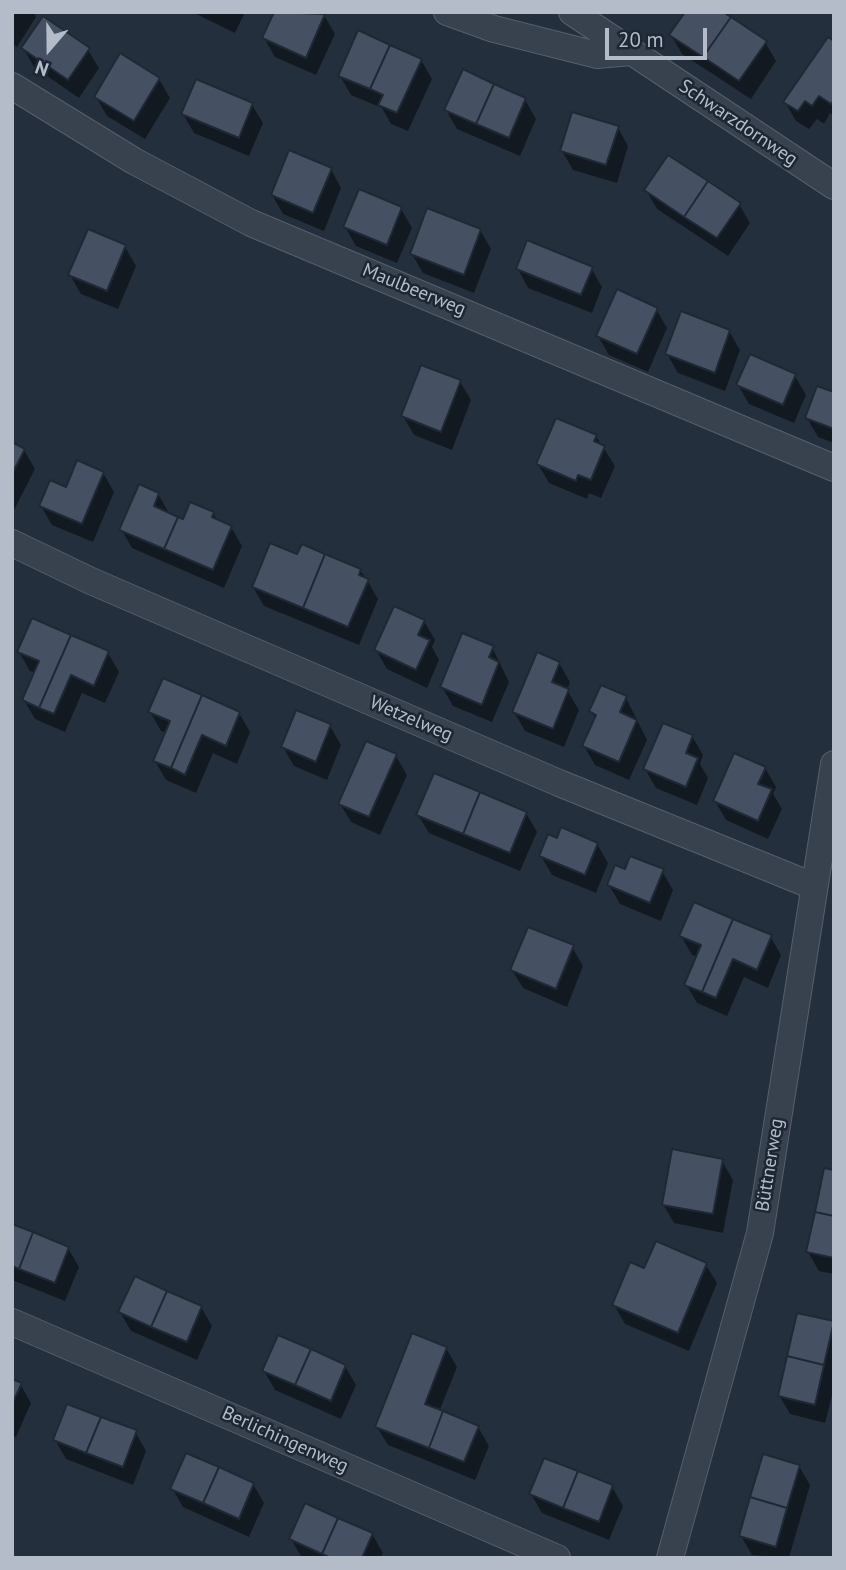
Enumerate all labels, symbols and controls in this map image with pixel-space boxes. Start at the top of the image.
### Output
north arrow [14,14,84,84]
scale bar [608,14,710,58]
text: 20 m [618,26,664,53]
text: N [32,55,52,82]
street label: Schwarzdornweg [674,75,802,171]
street label: Maulbeerweg [359,259,469,321]
street label: Wetzelweg [366,691,456,747]
street label: Büttnerweg [751,1117,789,1213]
street label: Berlichingenweg [218,1402,352,1478]

